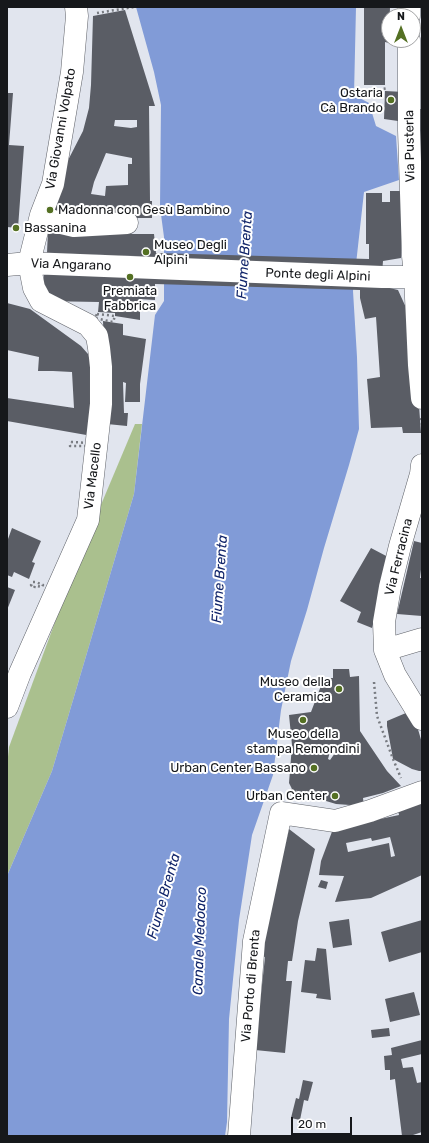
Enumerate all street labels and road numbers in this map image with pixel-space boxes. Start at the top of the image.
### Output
street label: Via Giovanni Volpato [43,67,79,191]
street label: Via Pusterla [402,110,418,182]
street label: Via Angarano [30,256,112,274]
street label: Ponte degli Alpini [265,265,371,285]
street label: Via Macello [81,441,105,511]
street label: Via Ferracina [382,517,416,597]
street label: Via Porto di Brenta [238,929,264,1043]

